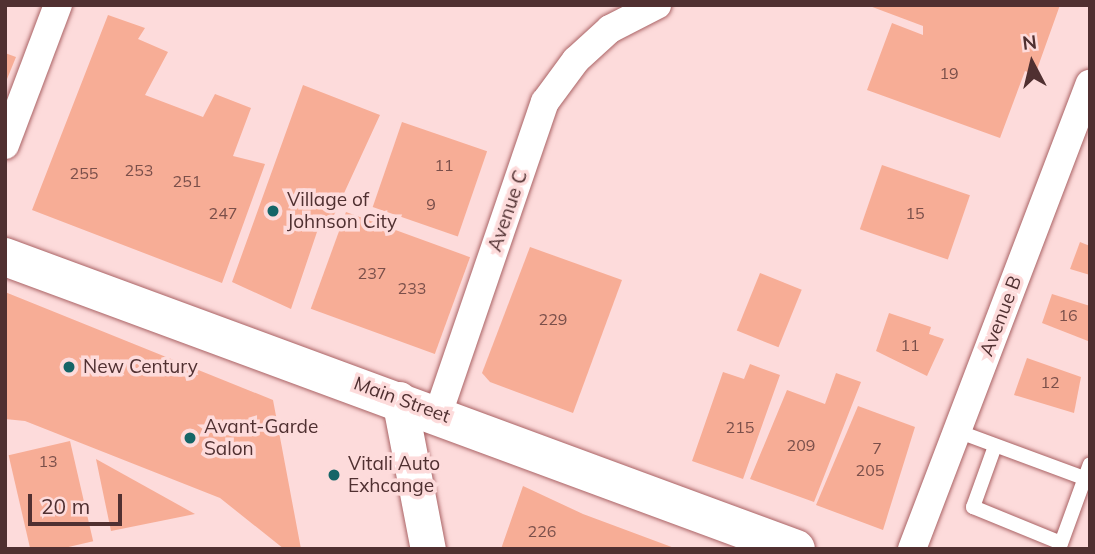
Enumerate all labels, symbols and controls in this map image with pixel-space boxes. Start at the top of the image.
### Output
north arrow [997,28,1067,98]
text: N [1021,29,1038,55]
house number: 19 [939,63,959,83]
house number: 11 [434,155,454,175]
house number: 253 [125,160,153,180]
house number: 255 [70,163,98,183]
street label: Avenue C [484,168,532,254]
house number: 251 [173,171,201,191]
place label: Village of Johnson City [287,189,397,233]
house number: 9 [426,194,436,214]
house number: 247 [209,203,237,223]
marker: Village of Johnson City [265,203,281,219]
house number: 15 [905,203,925,223]
house number: 237 [358,263,386,283]
street label: Avenue B [975,273,1027,359]
house number: 233 [398,278,426,298]
house number: 16 [1058,305,1078,325]
house number: 229 [539,309,567,329]
house number: 11 [900,335,920,355]
place label: New Century [83,356,198,378]
marker: New Century [61,359,77,375]
street label: Main Street [351,372,453,428]
house number: 12 [1040,372,1060,392]
place label: Avant-Garde Salon [204,416,318,460]
house number: 215 [726,417,754,437]
marker: Avant-Garde Salon [182,430,198,446]
house number: 209 [787,435,815,455]
house number: 7 [872,438,882,458]
house number: 13 [38,451,58,471]
place label: Vitali Auto Exhcange [348,453,440,497]
house number: 205 [856,460,884,480]
marker: Vitali Auto Exhcange [326,467,342,483]
scale bar [32,480,126,524]
text: 20 m [41,493,90,519]
house number: 226 [528,521,556,541]

